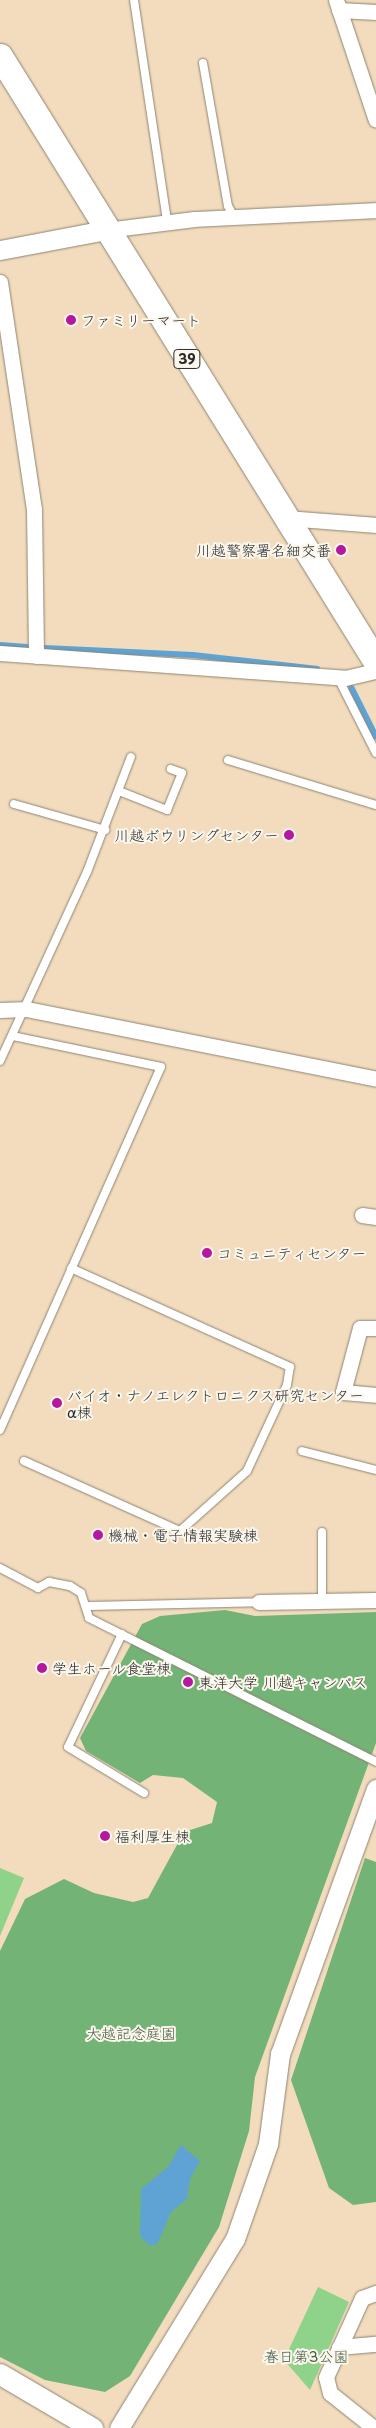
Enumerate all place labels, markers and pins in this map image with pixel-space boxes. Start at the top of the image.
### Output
place label: ファミリーマート [81,311,201,329]
marker: ファミリーマート [65,314,77,326]
place label: 川越警察署名細交番 [196,541,331,559]
marker: 川越警察署名細交番 [335,544,347,556]
place label: 川越ボウリングセンター [114,826,279,844]
marker: 川越ボウリングセンター [283,829,295,841]
place label: コミュニティセンター [217,1244,367,1262]
marker: コミュニティセンター [201,1247,213,1259]
place label: バイオ・ナノエレクトロニクス研究センター α棟 [67,1385,367,1420]
marker: バイオ・ナノエレクトロニクス研究センター α棟 [51,1397,63,1409]
place label: 機械・電子情報実験棟 [108,1526,258,1544]
marker: 機械・電子情報実験棟 [92,1529,104,1541]
place label: 学生ホール食堂棟 [52,1659,172,1677]
marker: 学生ホール食堂棟 [36,1662,48,1674]
place label: 東洋大学 川越キャンパス [198,1673,368,1691]
marker: 東洋大学 川越キャンパス [182,1676,194,1688]
place label: 福利厚生棟 [115,1827,190,1845]
marker: 福利厚生棟 [99,1830,111,1842]

